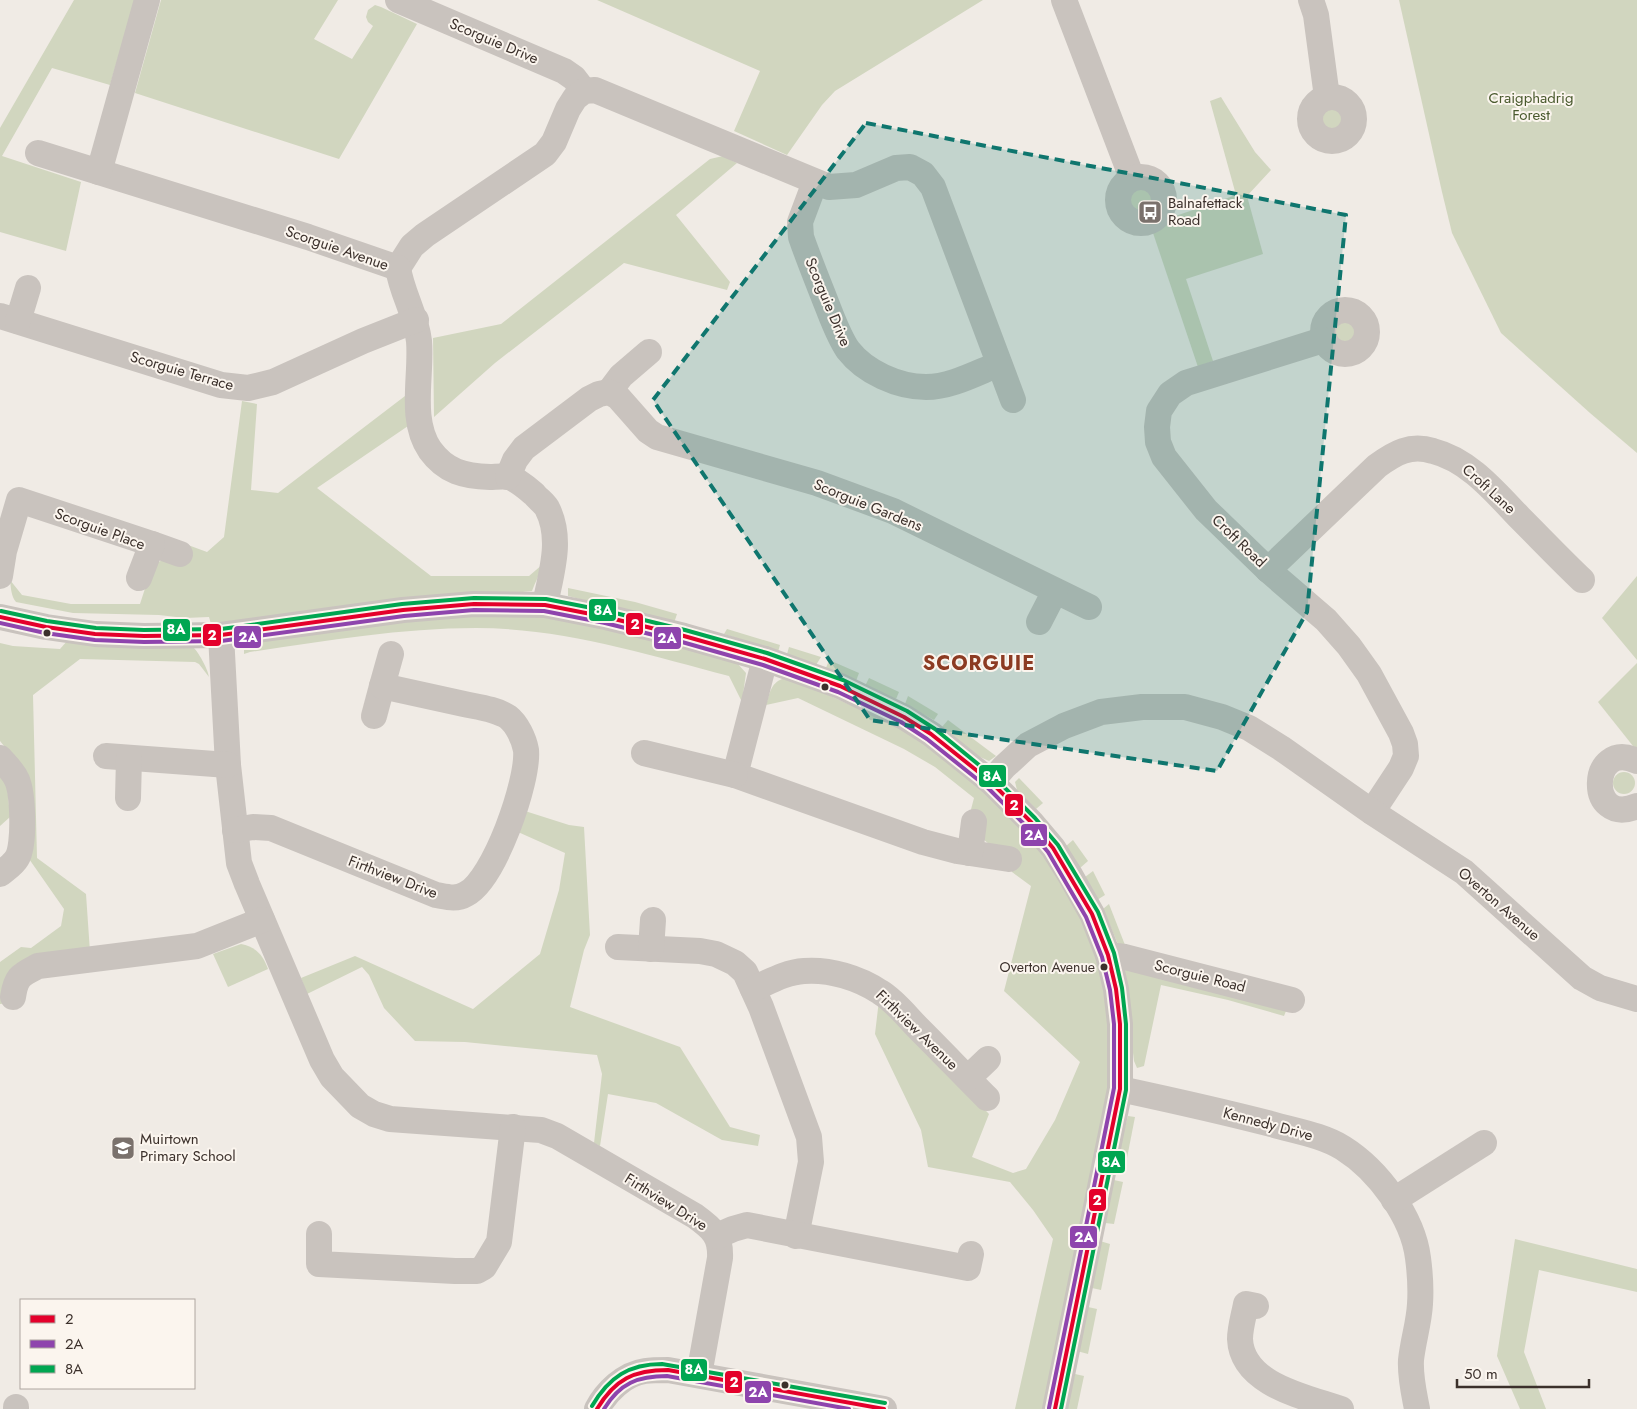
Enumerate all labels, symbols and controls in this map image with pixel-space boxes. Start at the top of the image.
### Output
street label: Scorguie Drive [446,12,542,70]
park label: Craigphadrig Forest [1489,87,1573,126]
place label: Balnafettack Road [1168,192,1243,231]
bus stop icon: Balnafettack Road [1137,199,1163,225]
street label: Scorguie Avenue [282,220,392,276]
street label: Scorguie Drive [799,254,857,350]
street label: Scorguie Terrace [128,346,237,396]
street label: Croft Lane [1457,459,1521,519]
street label: Scorguie Gardens [810,473,926,537]
street label: Scorguie Place [52,502,149,556]
street label: Croft Road [1207,509,1271,573]
line badge: 8A [588,598,617,622]
text: 8A [594,600,613,620]
line badge: 2 [625,612,644,636]
text: 2 [630,614,640,634]
line badge: 8A [162,618,191,642]
text: 8A [167,619,186,639]
line badge: 2 [202,623,222,647]
text: 2 [207,625,217,645]
line badge: 2A [233,625,262,649]
line badge: 2A [653,626,682,650]
text: 2A [238,627,258,647]
unlabelled marker [42,628,52,638]
text: 2A [657,628,677,648]
district label: SCORGUIE [923,649,1035,678]
unlabelled marker [820,682,830,692]
line badge: 8A [978,764,1007,788]
text: 8A [983,766,1002,786]
line badge: 2 [1004,793,1024,817]
text: 2 [1009,795,1019,815]
line badge: 2A [1020,823,1048,847]
text: 2A [1024,825,1044,845]
street label: Firthview Drive [345,850,441,904]
street label: Overton Avenue [1453,862,1545,946]
street label: Scorguie Road [1152,954,1248,998]
place label: Overton Avenue [1000,957,1095,977]
marker: Overton Avenue [1099,962,1109,972]
street label: Firthview Avenue [871,985,963,1075]
street label: Kennedy Drive [1221,1101,1316,1147]
place label: Muirtown Primary School [140,1128,236,1167]
school or university icon: Muirtown Primary School [110,1135,136,1161]
line badge: 8A [1097,1150,1126,1174]
text: 8A [1102,1152,1121,1172]
street label: Firthview Drive [620,1168,712,1236]
line badge: 2 [1088,1188,1107,1212]
text: 2 [1092,1190,1102,1210]
line badge: 2A [1069,1225,1098,1249]
text: 2A [1074,1227,1094,1247]
legend [20,1299,195,1389]
text: 2 [65,1308,74,1330]
text: 2A [65,1333,84,1355]
scale bar [1457,1356,1590,1388]
text: 8A [65,1358,83,1380]
line badge: 8A [680,1358,708,1382]
text: 8A [685,1359,704,1379]
text: 50 m [1464,1363,1498,1385]
line badge: 2 [724,1370,743,1394]
text: 2 [729,1372,739,1392]
line badge: 2A [744,1380,772,1404]
unlabelled marker [780,1380,790,1390]
text: 2A [748,1382,768,1402]

